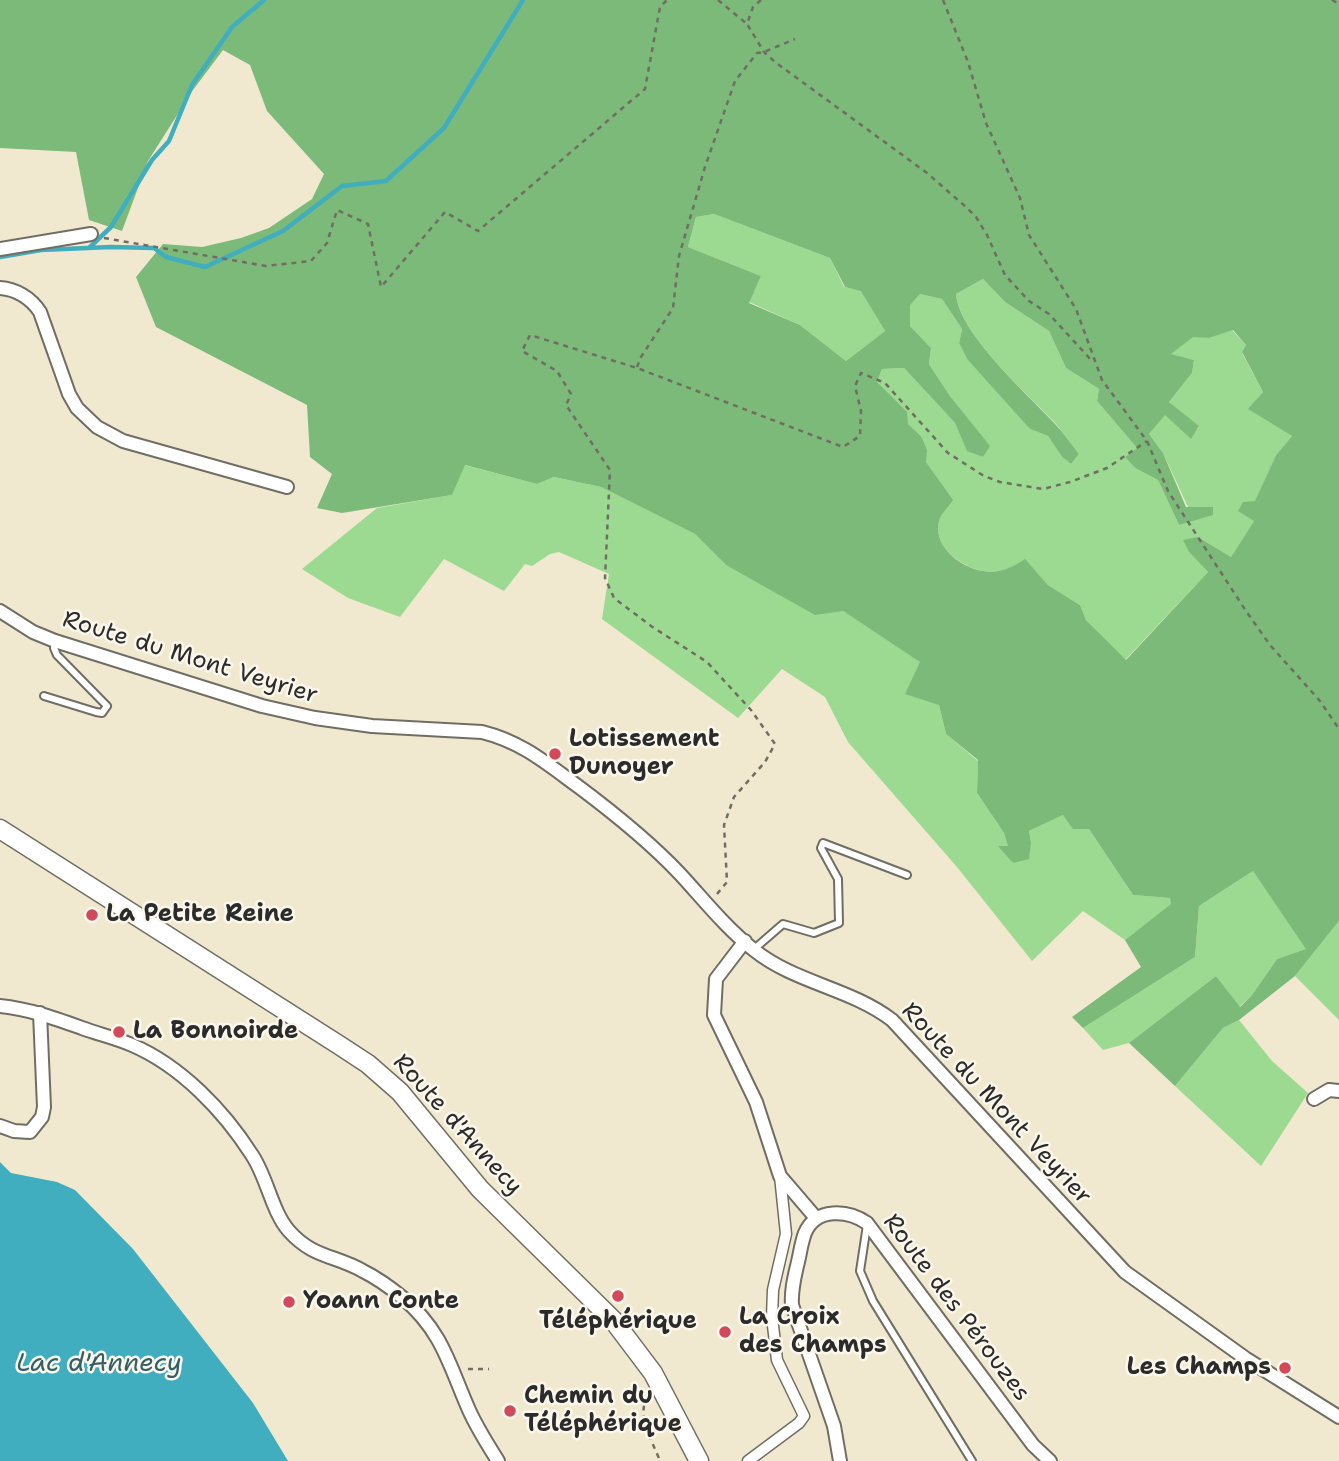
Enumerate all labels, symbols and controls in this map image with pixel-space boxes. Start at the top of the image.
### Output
street label: Route du Mont Veyrier [59,605,321,711]
place label: Lotissement Dunoyer [569,726,719,782]
marker: Lotissement Dunoyer [547,746,563,762]
place label: La Petite Reine [106,901,294,929]
marker: La Petite Reine [84,907,100,923]
street label: Route du Mont Veyrier [895,997,1097,1211]
place label: La Bonnoirde [133,1018,298,1046]
marker: La Bonnoirde [111,1024,127,1040]
street label: Route d'Annecy [386,1049,528,1201]
street label: Route des Pérouzes [876,1209,1036,1407]
place label: Yoann Conte [303,1288,459,1316]
marker: Téléphérique [610,1288,626,1304]
marker: Yoann Conte [281,1294,297,1310]
place label: La Croix des Champs [739,1304,887,1360]
place label: Téléphérique [539,1308,697,1336]
marker: La Croix des Champs [717,1324,733,1340]
water label: Lac d'Annecy [16,1348,182,1380]
place label: Les Champs [1127,1354,1271,1382]
marker: Les Champs [1277,1360,1293,1376]
place label: Chemin du Téléphérique [524,1383,682,1439]
marker: Chemin du Téléphérique [502,1403,518,1419]

